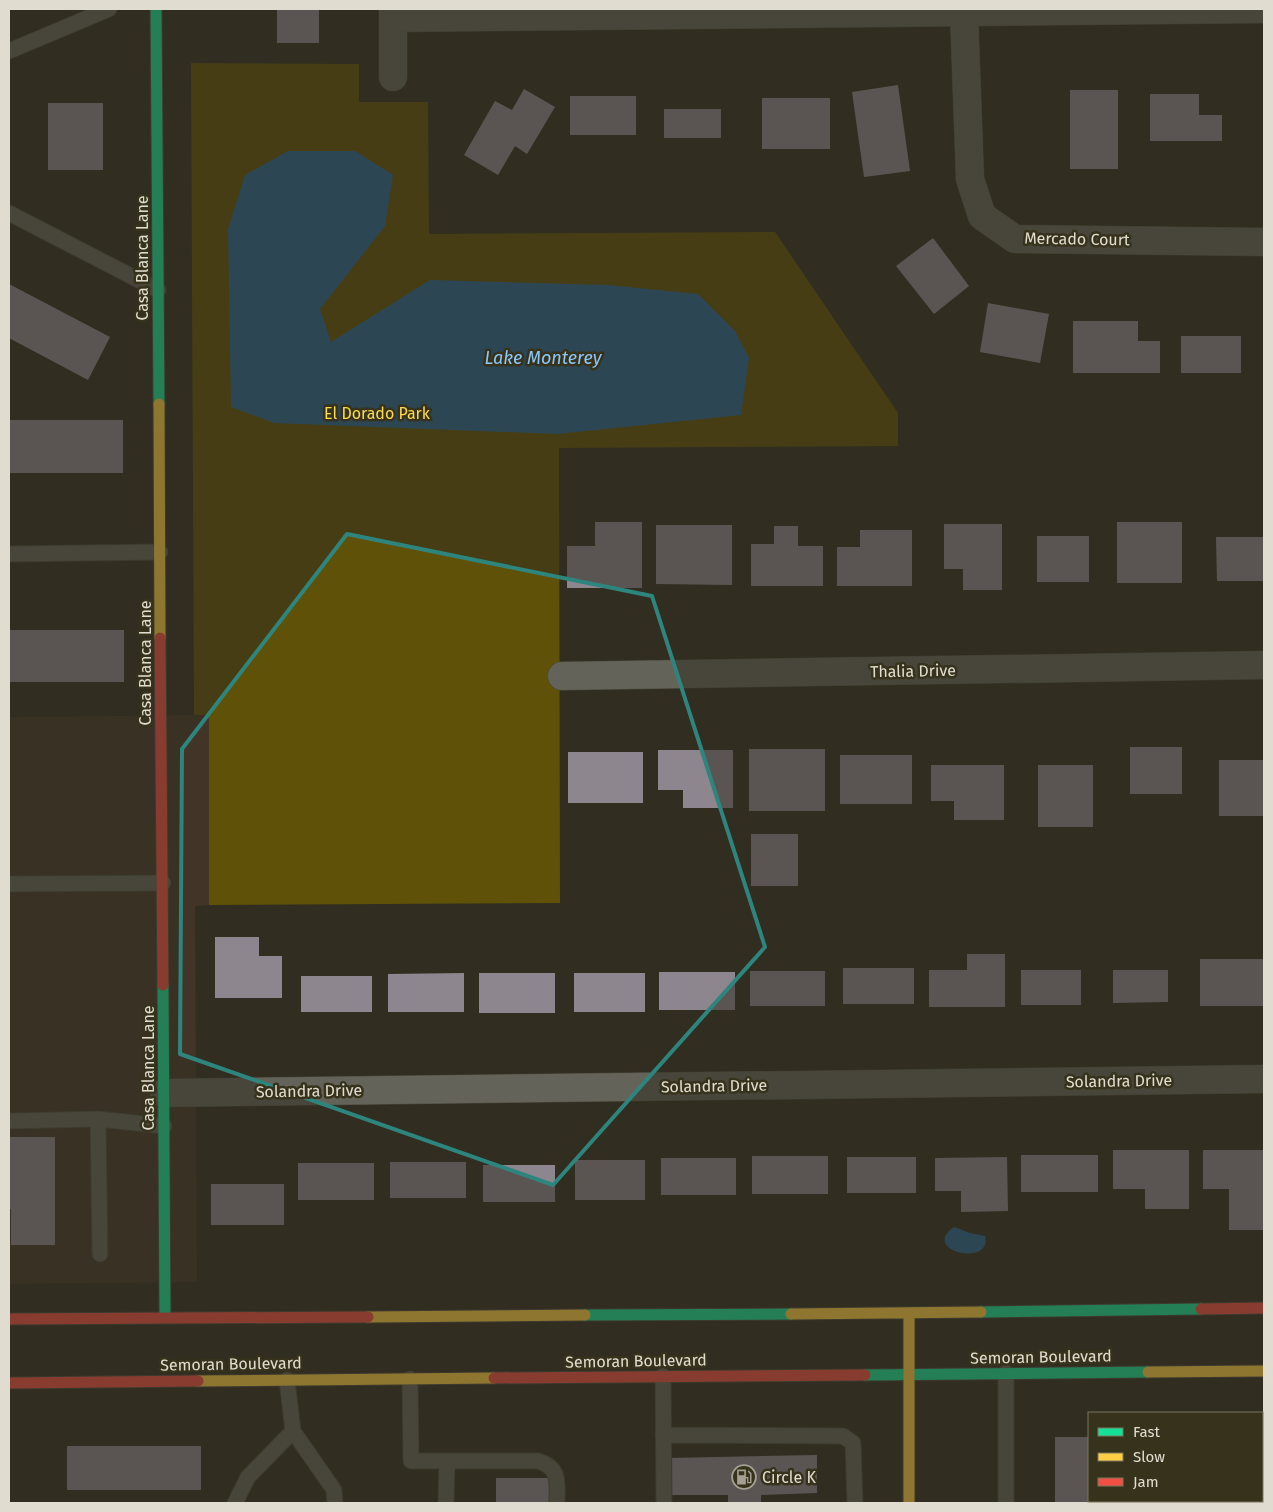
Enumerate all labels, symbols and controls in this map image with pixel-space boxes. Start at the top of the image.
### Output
street label: Casa Blanca Lane [133,195,152,321]
street label: Mercado Court [1024,229,1130,249]
water label: Lake Monterey [485,347,603,369]
park label: El Dorado Park [324,404,431,423]
street label: Casa Blanca Lane [136,600,155,726]
street label: Thalia Drive [870,661,956,681]
street label: Casa Blanca Lane [139,1005,158,1131]
street label: Solandra Drive [1066,1071,1172,1091]
street label: Solandra Drive [661,1076,767,1096]
street label: Solandra Drive [256,1081,362,1101]
street label: Semoran Boulevard [970,1346,1112,1368]
street label: Semoran Boulevard [565,1350,707,1372]
street label: Semoran Boulevard [160,1353,302,1375]
legend [1088,1412,1263,1502]
text: Fast [1133,1423,1160,1441]
text: Slow [1133,1448,1165,1466]
fuel station icon: Circle K [731,1464,757,1490]
place label: Circle K [762,1468,816,1487]
text: Jam [1133,1473,1159,1491]

